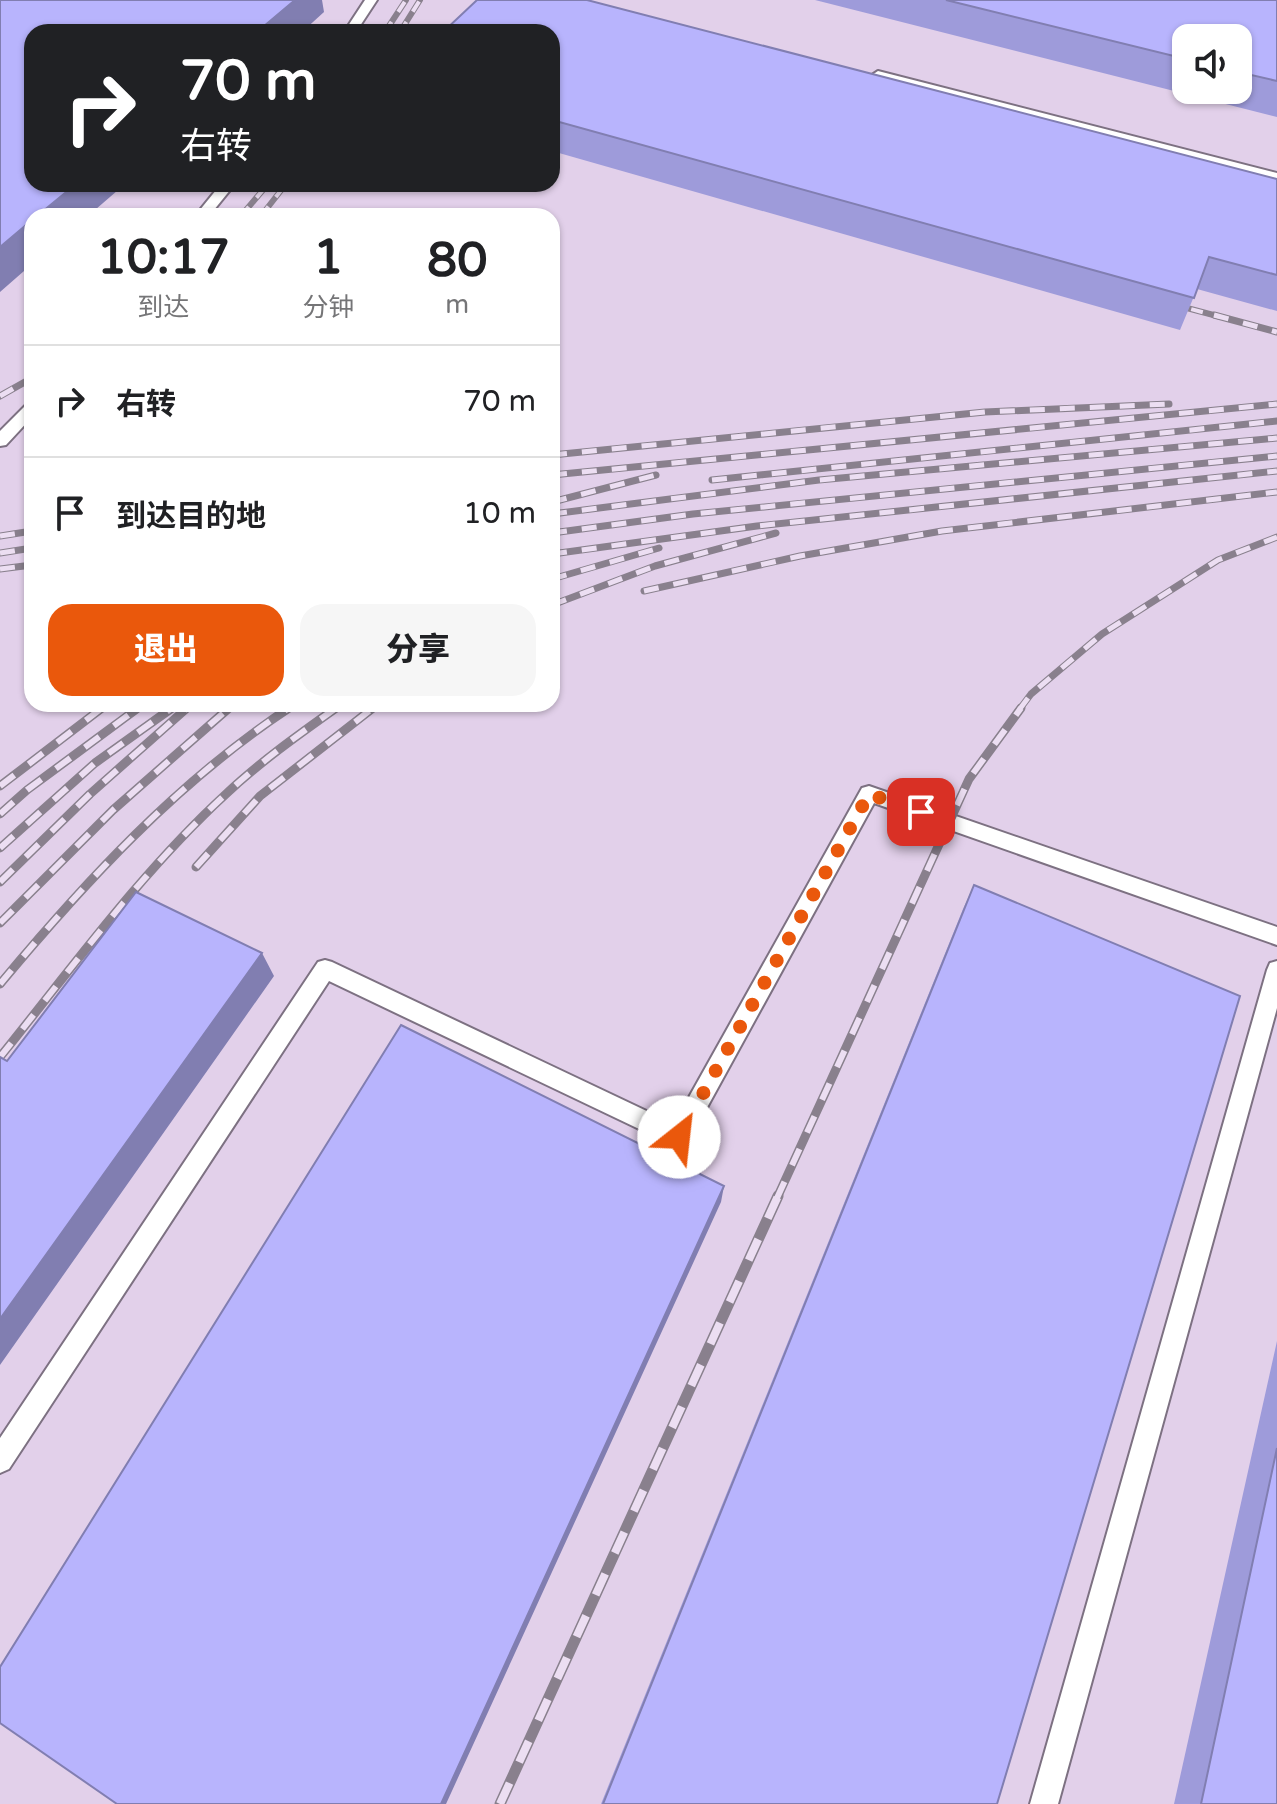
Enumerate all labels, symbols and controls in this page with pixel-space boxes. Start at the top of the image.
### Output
map controls [1172,24,1252,104]
button: sound [1172,24,1252,104]
text: 70 m [180,48,316,115]
icon: right [48,56,152,160]
text: 右转 [180,125,252,168]
text: 10:17 [97,229,230,287]
text: 1 [313,229,343,287]
text: 80 [427,232,487,290]
text: m [445,289,469,320]
text: 到达 [137,292,189,323]
text: 分钟 [302,292,354,323]
icon: right [48,379,92,423]
text: 70 m [463,383,536,420]
text: 右转 [116,386,176,423]
icon: arrive [48,491,92,535]
text: 10 m [463,495,536,532]
text: 到达目的地 [116,498,266,535]
button: 退出 [48,604,284,696]
button: 分享 [300,604,536,696]
pin [887,778,955,846]
icon: arrive [899,790,943,834]
position arrow [637,1095,721,1179]

